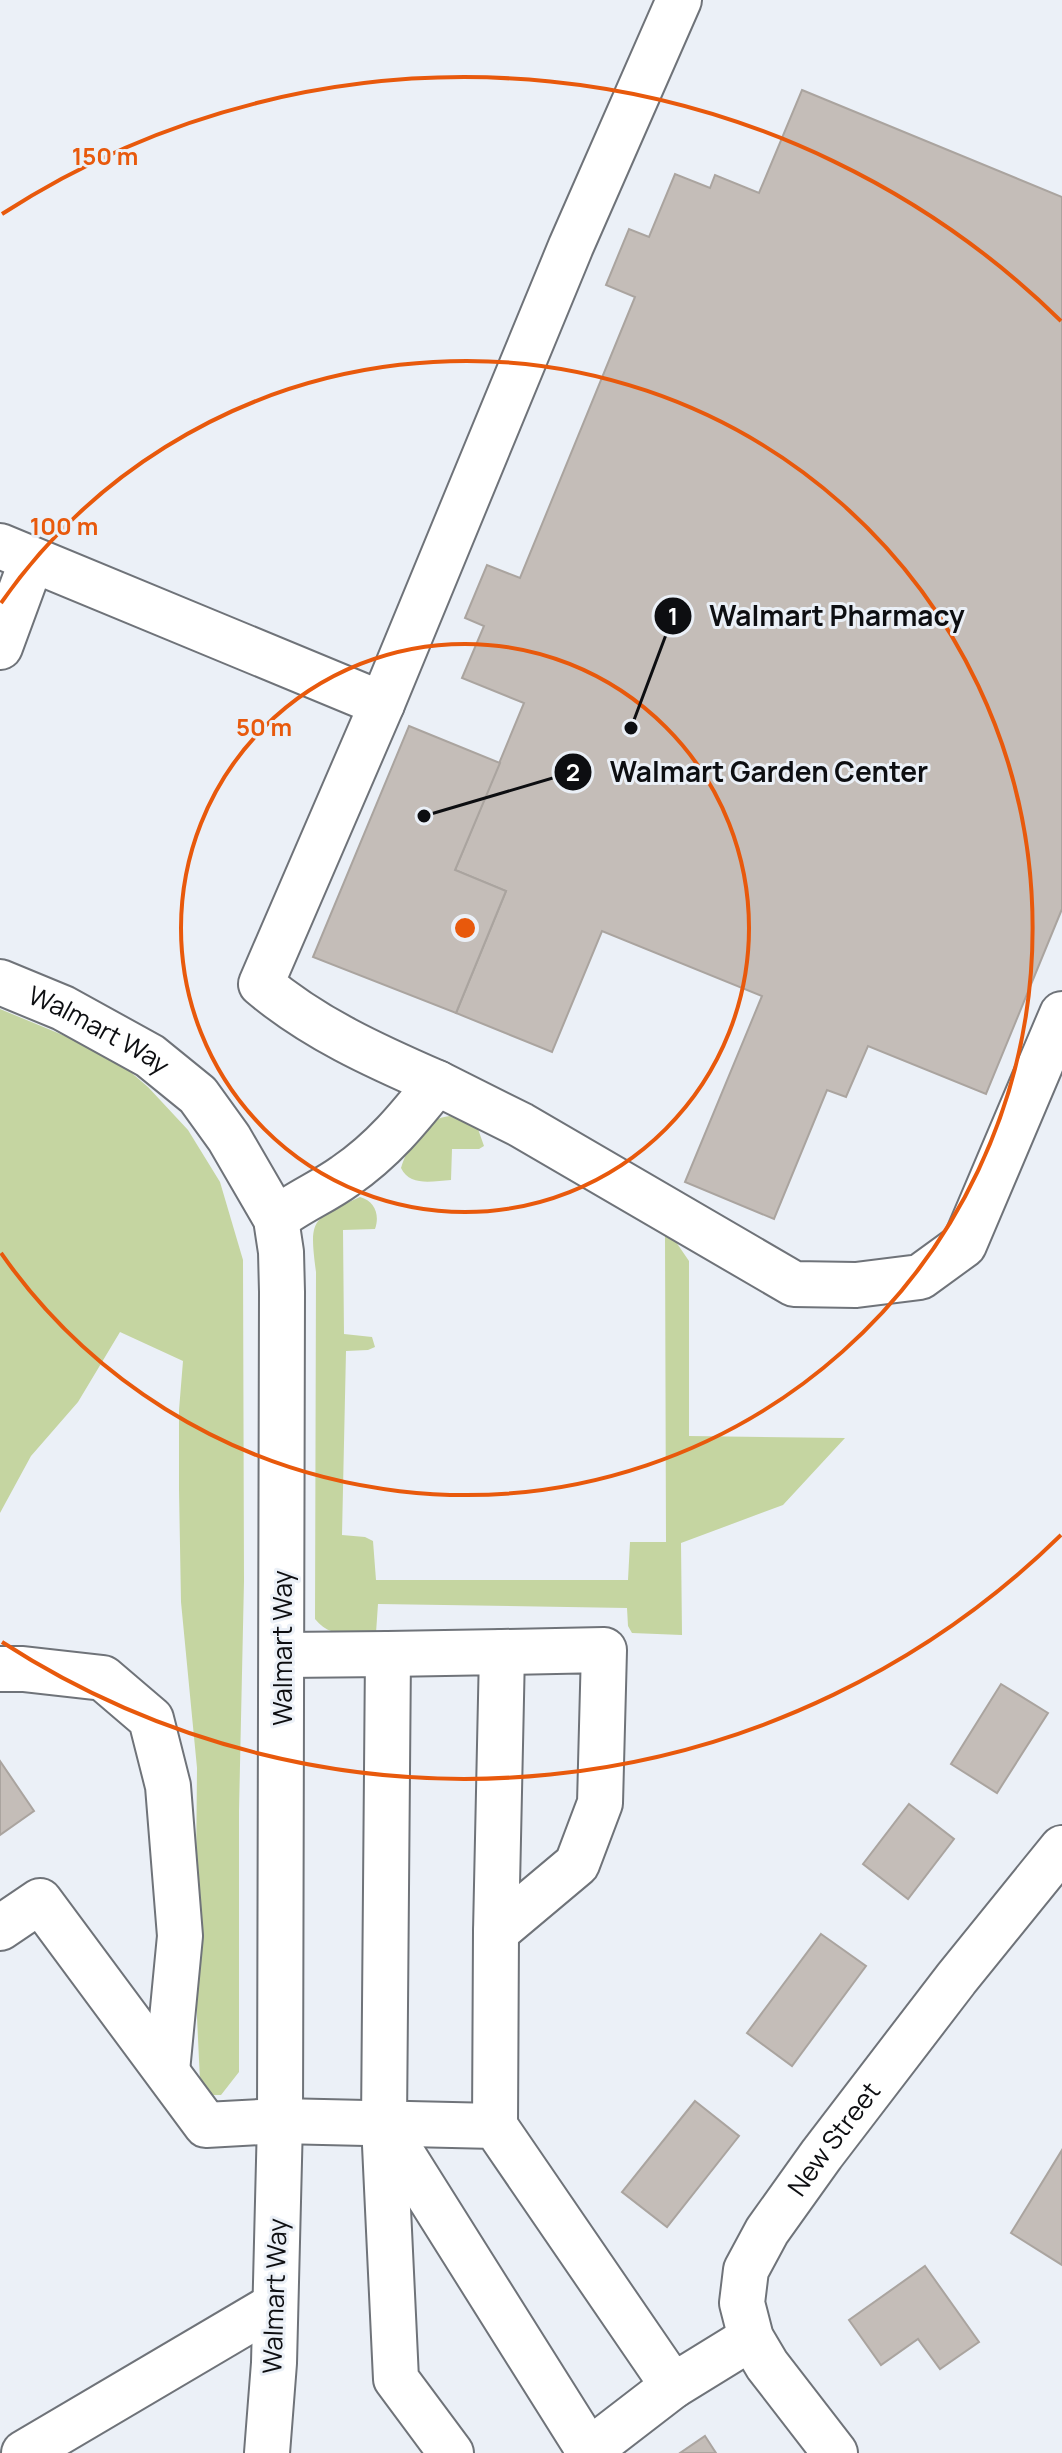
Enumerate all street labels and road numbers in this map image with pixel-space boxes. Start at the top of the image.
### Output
street label: Walmart Way [23,977,178,1082]
street label: Walmart Way [264,1570,300,1726]
street label: New Street [779,2074,888,2203]
street label: Walmart Way [253,2217,295,2374]

